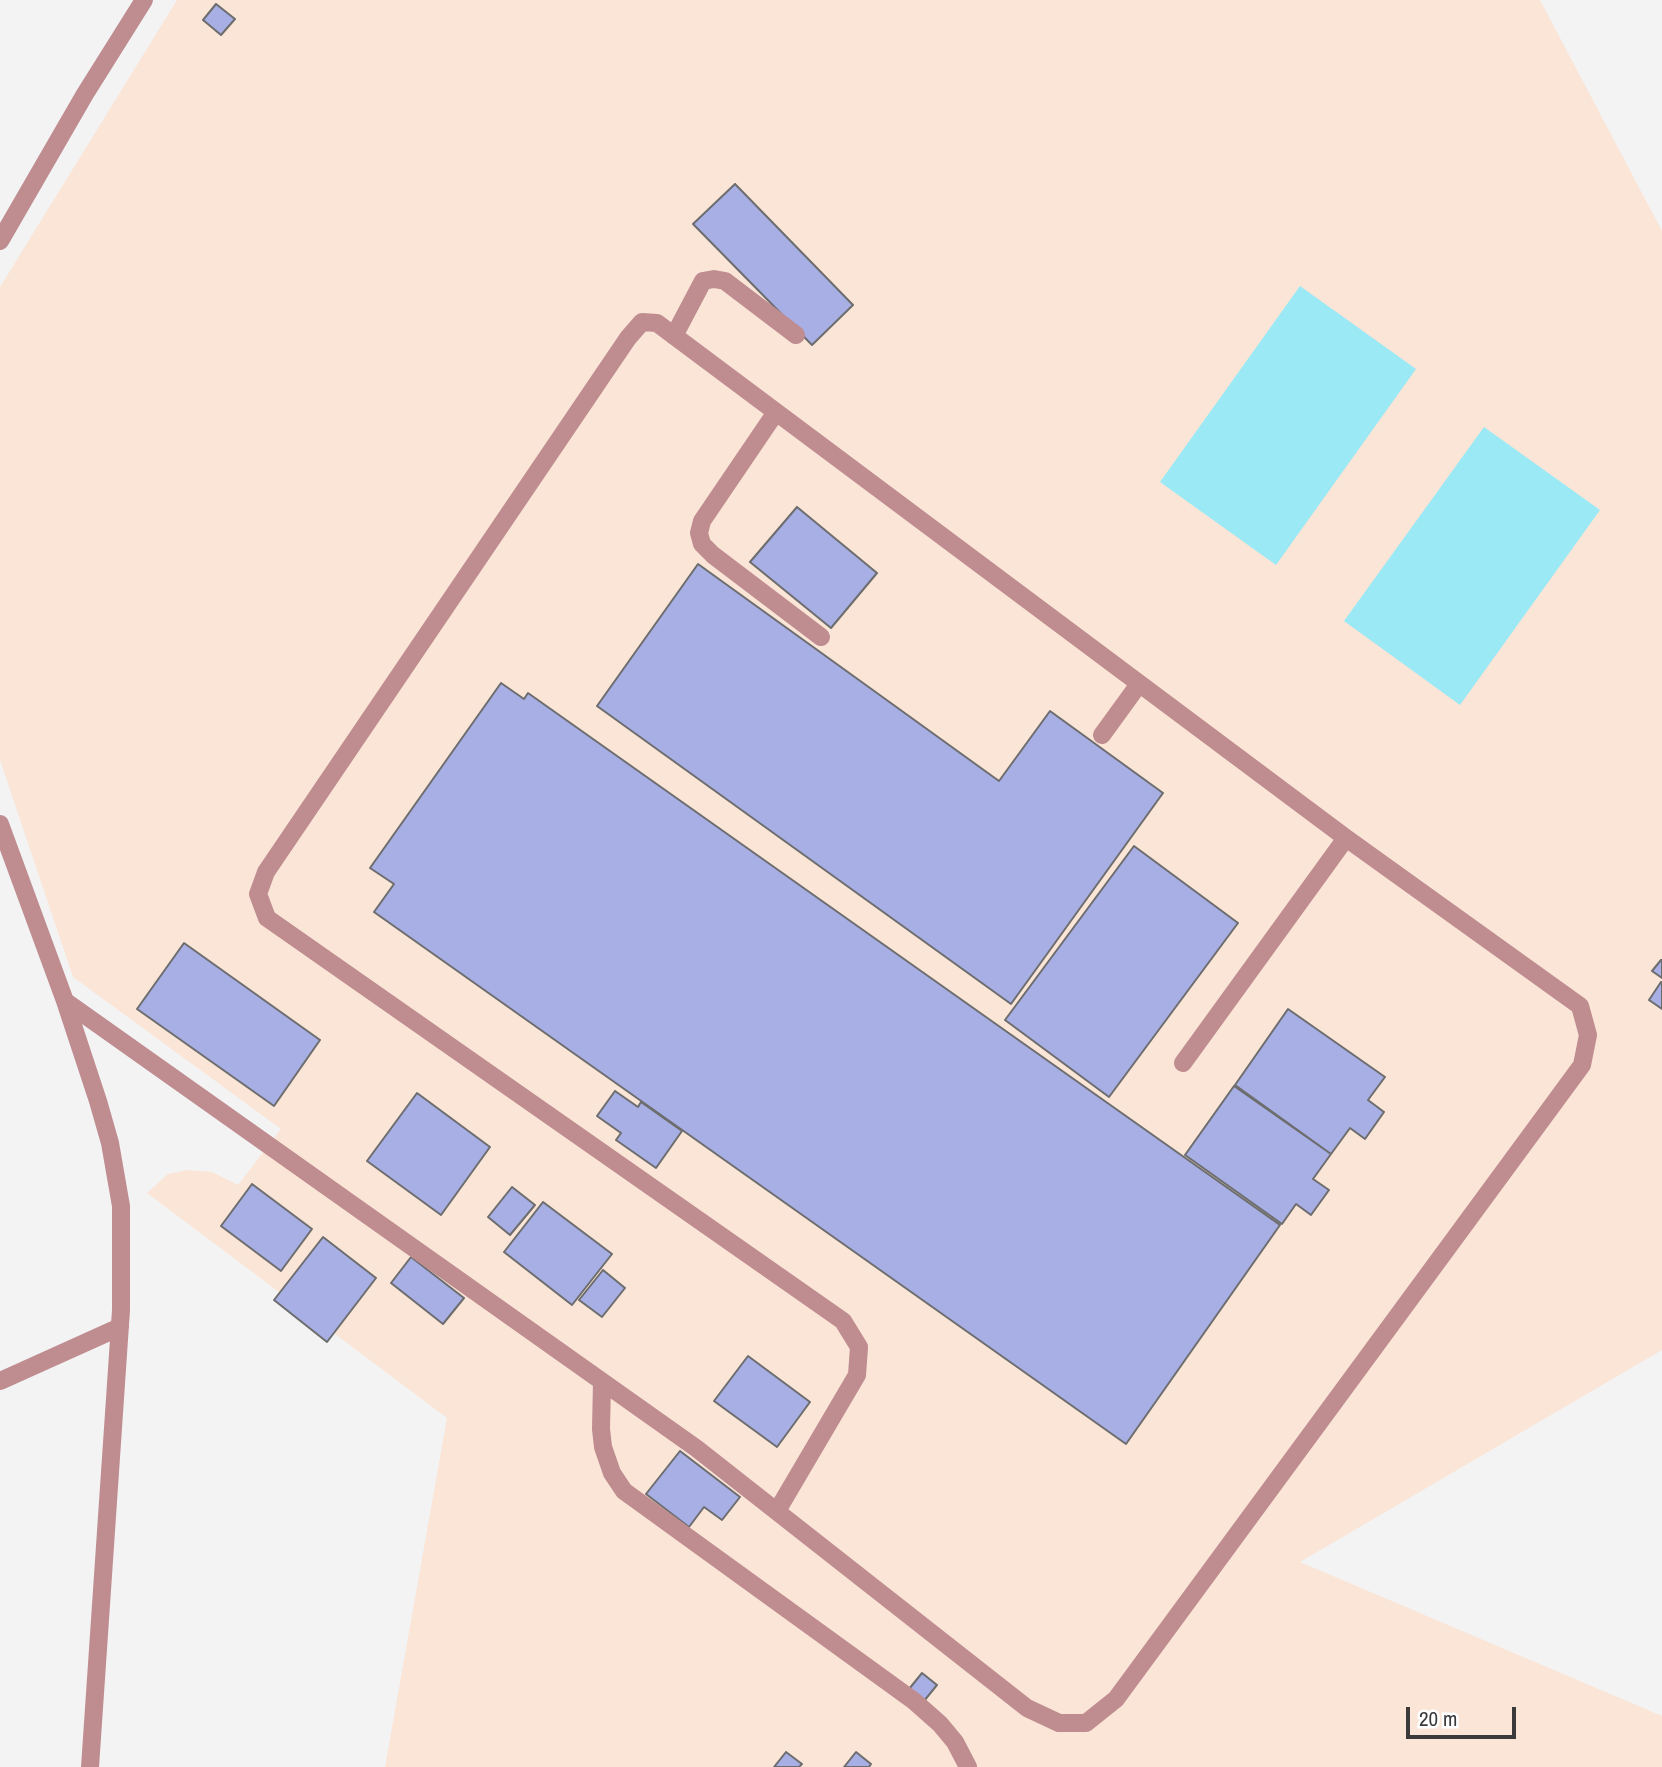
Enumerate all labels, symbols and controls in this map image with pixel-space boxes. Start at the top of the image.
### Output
scale bar [1410,1694,1520,1738]
text: 20 m [1419,1704,1457,1733]

